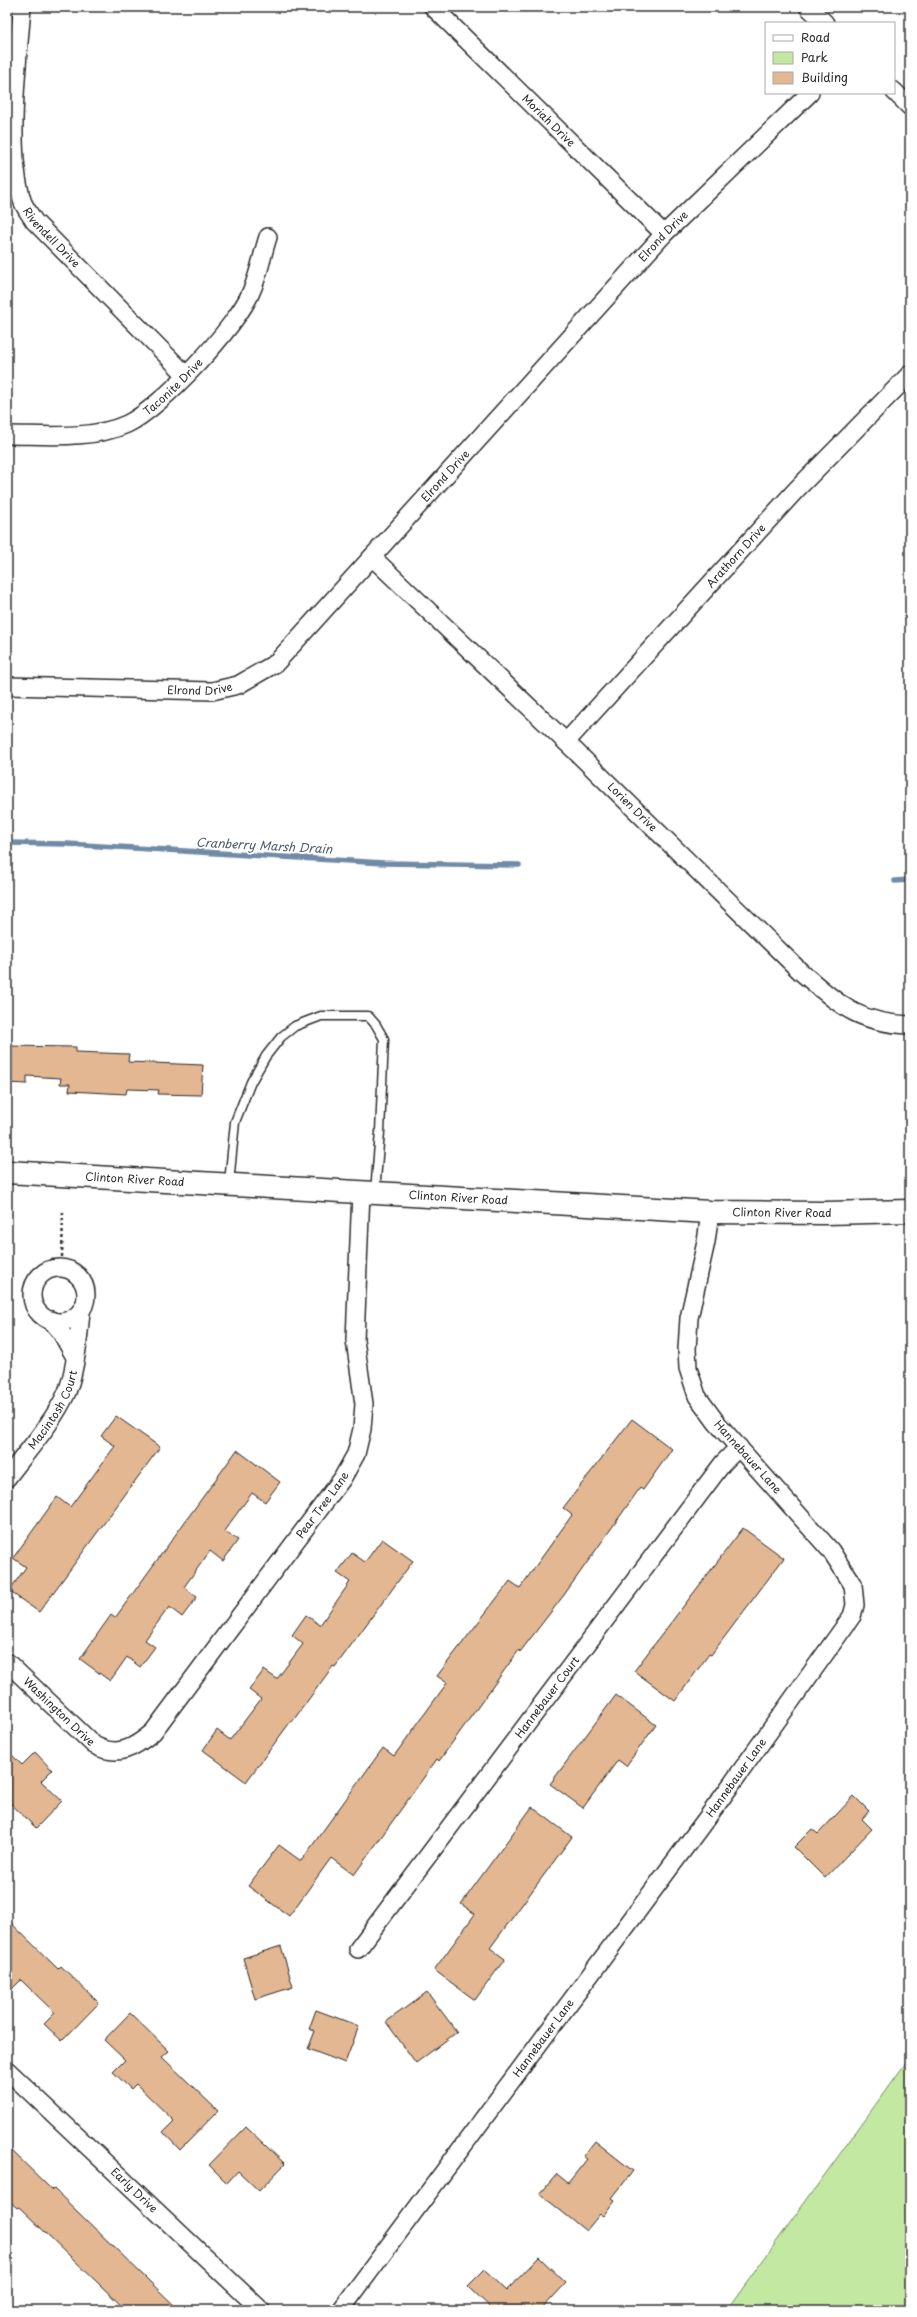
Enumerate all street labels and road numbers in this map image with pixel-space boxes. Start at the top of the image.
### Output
street label: Moriah Drive [518,90,580,151]
street label: Rivendell Drive [19,203,84,271]
street label: Elrond Drive [634,206,692,265]
street label: Taconite Drive [139,354,207,419]
street label: Elrond Drive [417,445,473,506]
street label: Arathorn Drive [702,520,769,591]
street label: Elrond Drive [167,678,234,699]
street label: Lorien Drive [604,778,662,835]
street label: Clinton River Road [85,1167,185,1190]
street label: Clinton River Road [408,1186,508,1208]
street label: Clinton River Road [732,1203,832,1221]
street label: Macintosh Court [24,1368,81,1453]
street label: Hannebauer Lane [711,1416,786,1497]
street label: Pear Tree Lane [292,1468,353,1542]
street label: Hannebauer Court [510,1652,584,1741]
street label: Washington Drive [20,1673,99,1750]
street label: Hannebauer Lane [701,1734,770,1820]
street label: Hannebauer Lane [508,1995,578,2080]
street label: Early Drive [107,2163,162,2216]

